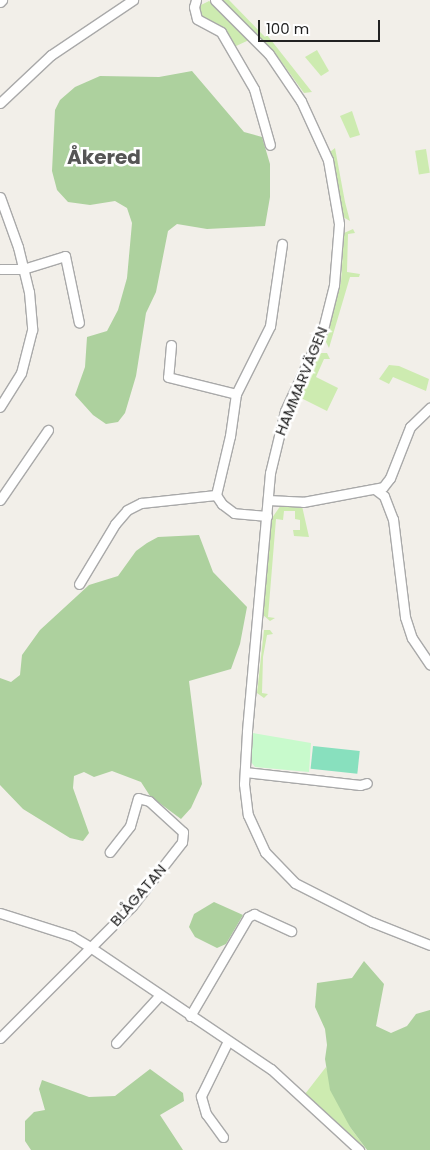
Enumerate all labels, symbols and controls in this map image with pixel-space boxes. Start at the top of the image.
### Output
scale bar [260,10,382,42]
text: 100 m [266,18,309,39]
district label: Åkered [67,145,141,169]
street label: HAMMARVÄGEN [271,324,331,438]
street label: BLÅGATAN [106,860,170,930]

